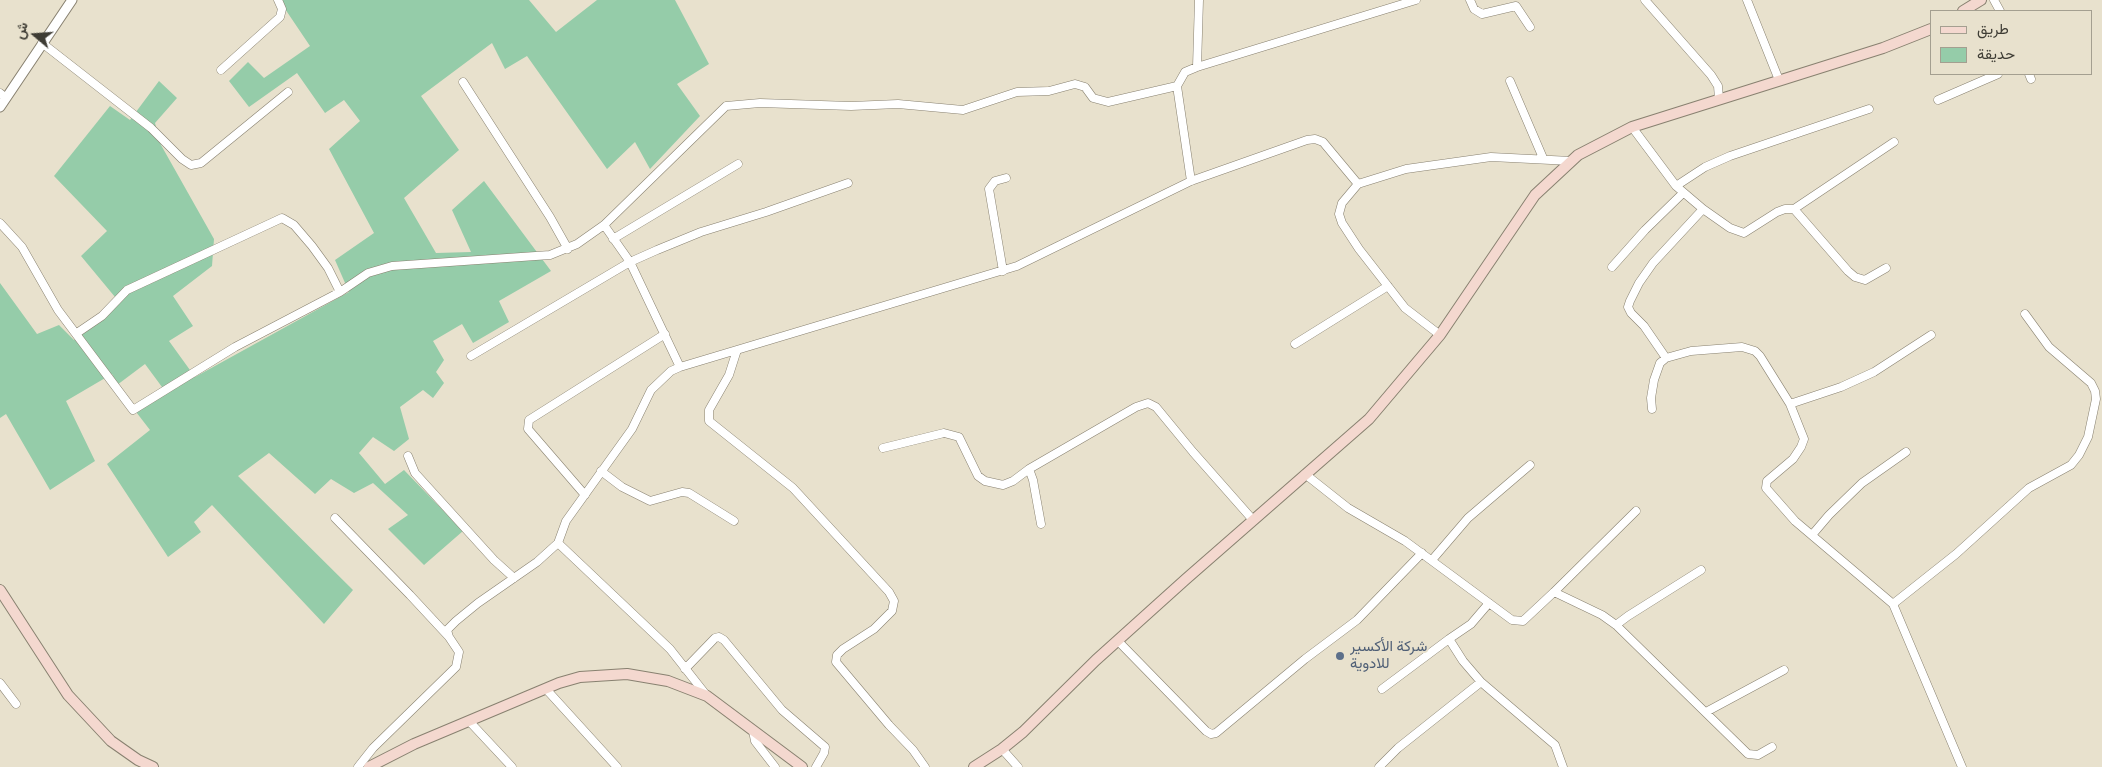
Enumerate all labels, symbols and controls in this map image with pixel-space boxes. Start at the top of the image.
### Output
north arrow [10,10,60,60]
legend [1930,10,2092,75]
text: طريق [1977,18,2009,39]
text: ش [9,19,33,41]
text: حديقة [1977,43,2015,64]
place label: شركة الأكسير للادوية [1350,638,1427,673]
marker: شركة الأكسير للادوية [1334,650,1346,662]

